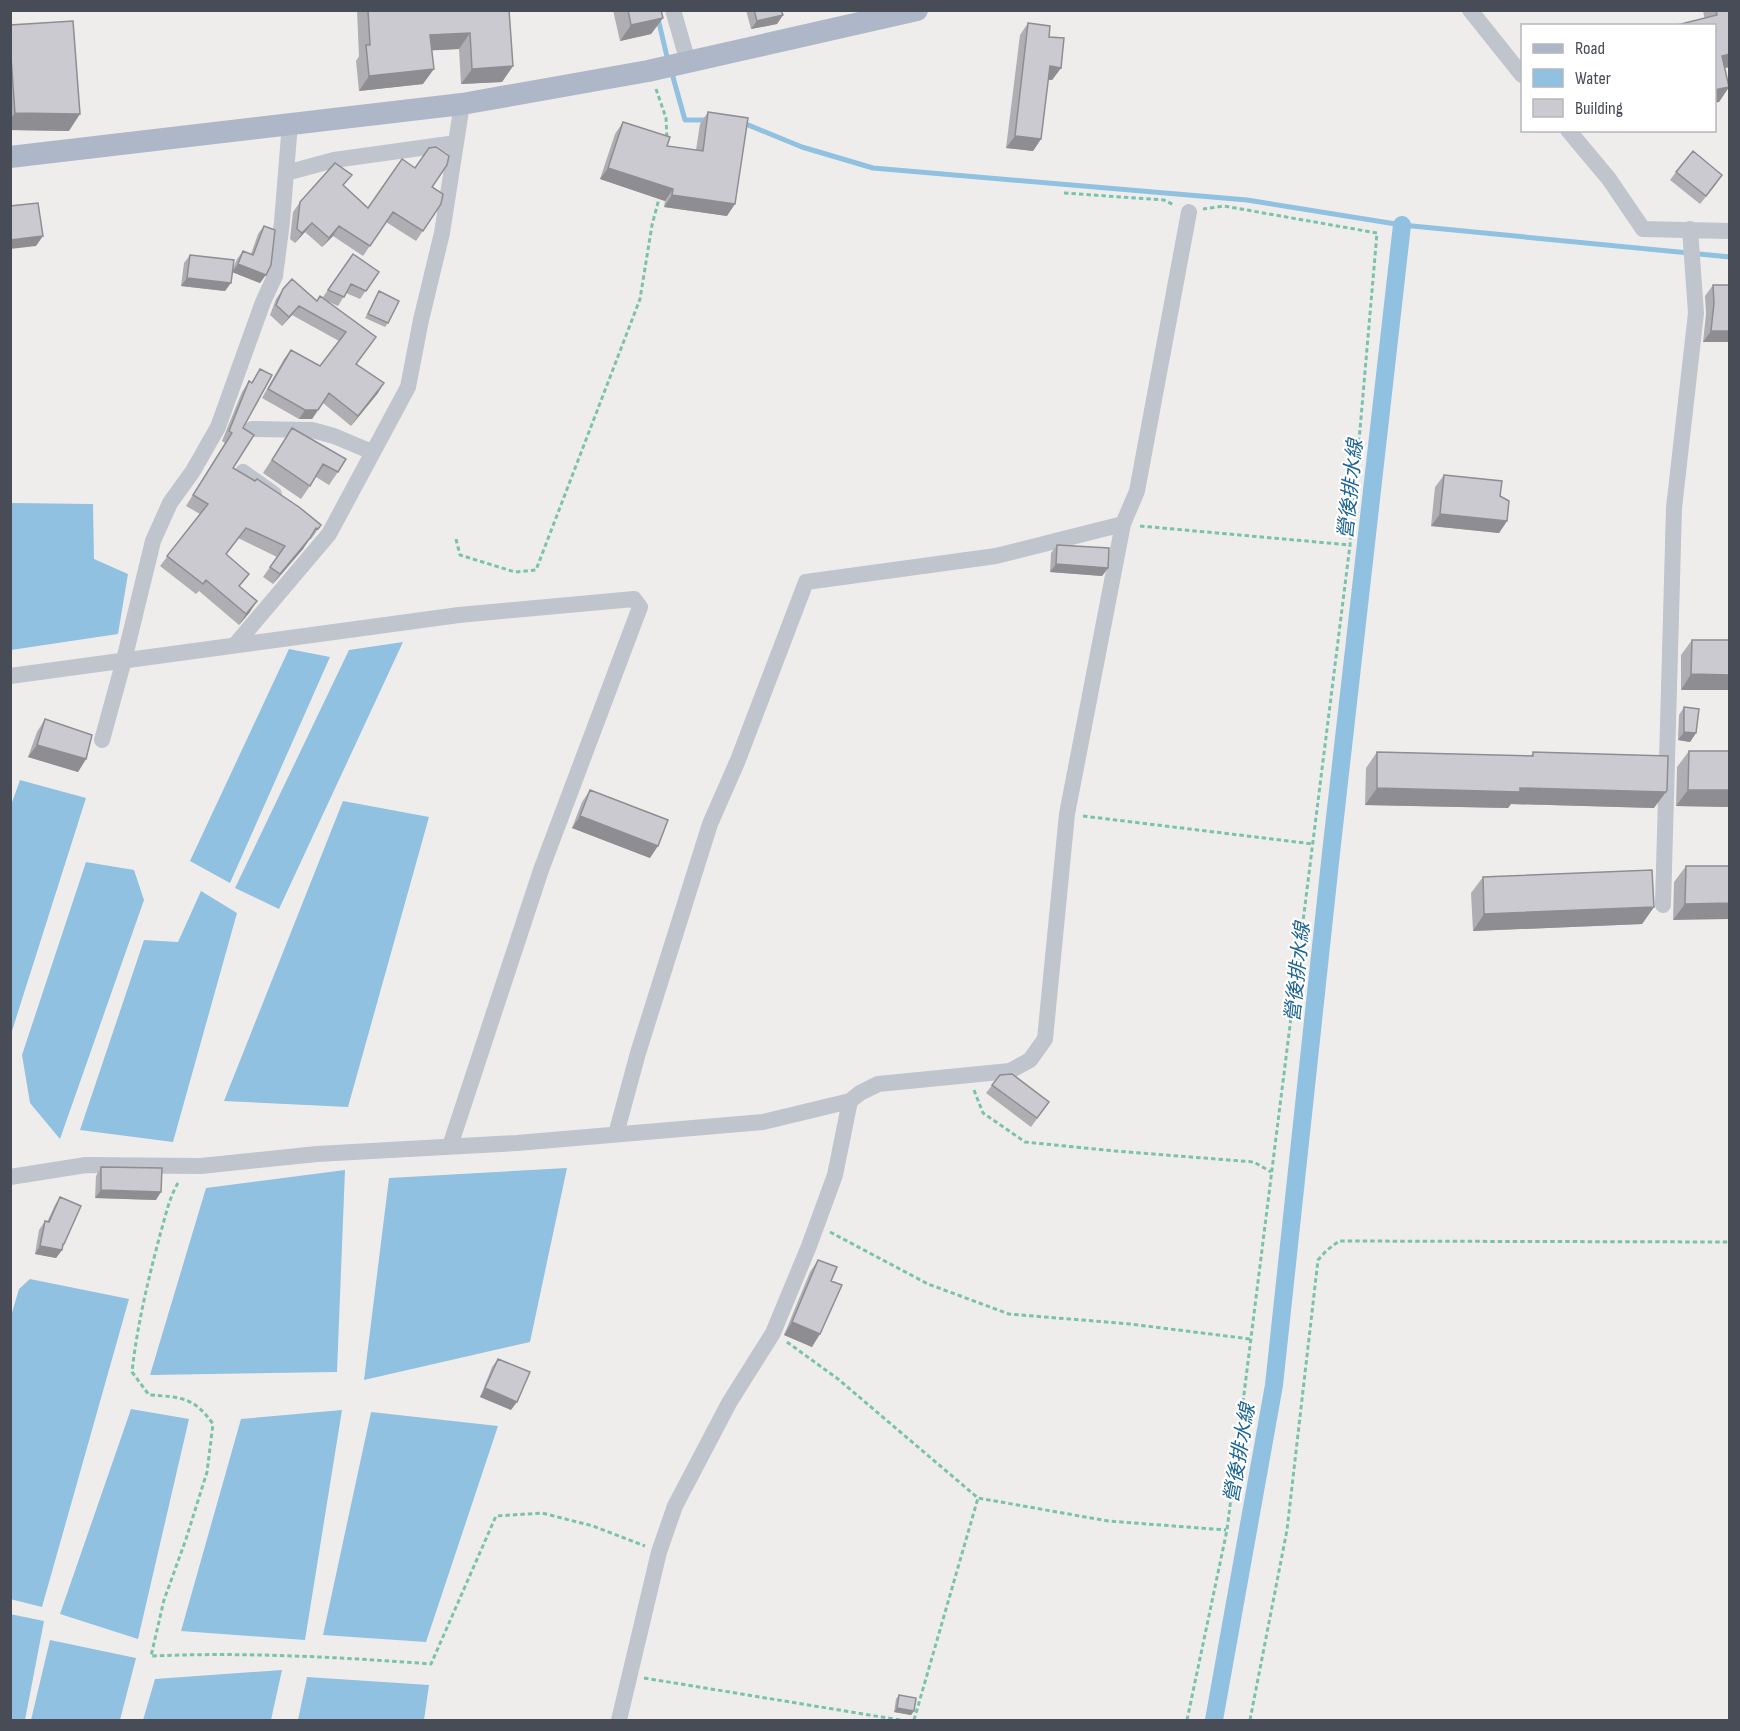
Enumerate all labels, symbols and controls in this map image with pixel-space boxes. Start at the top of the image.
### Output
legend [1521,24,1716,132]
text: Road [1575,38,1605,59]
text: Water [1575,68,1611,89]
text: Building [1575,98,1623,119]
water label: 營後排水線 [1334,436,1368,540]
water label: 營後排水線 [1281,919,1315,1023]
water label: 營後排水線 [1219,1400,1261,1504]

